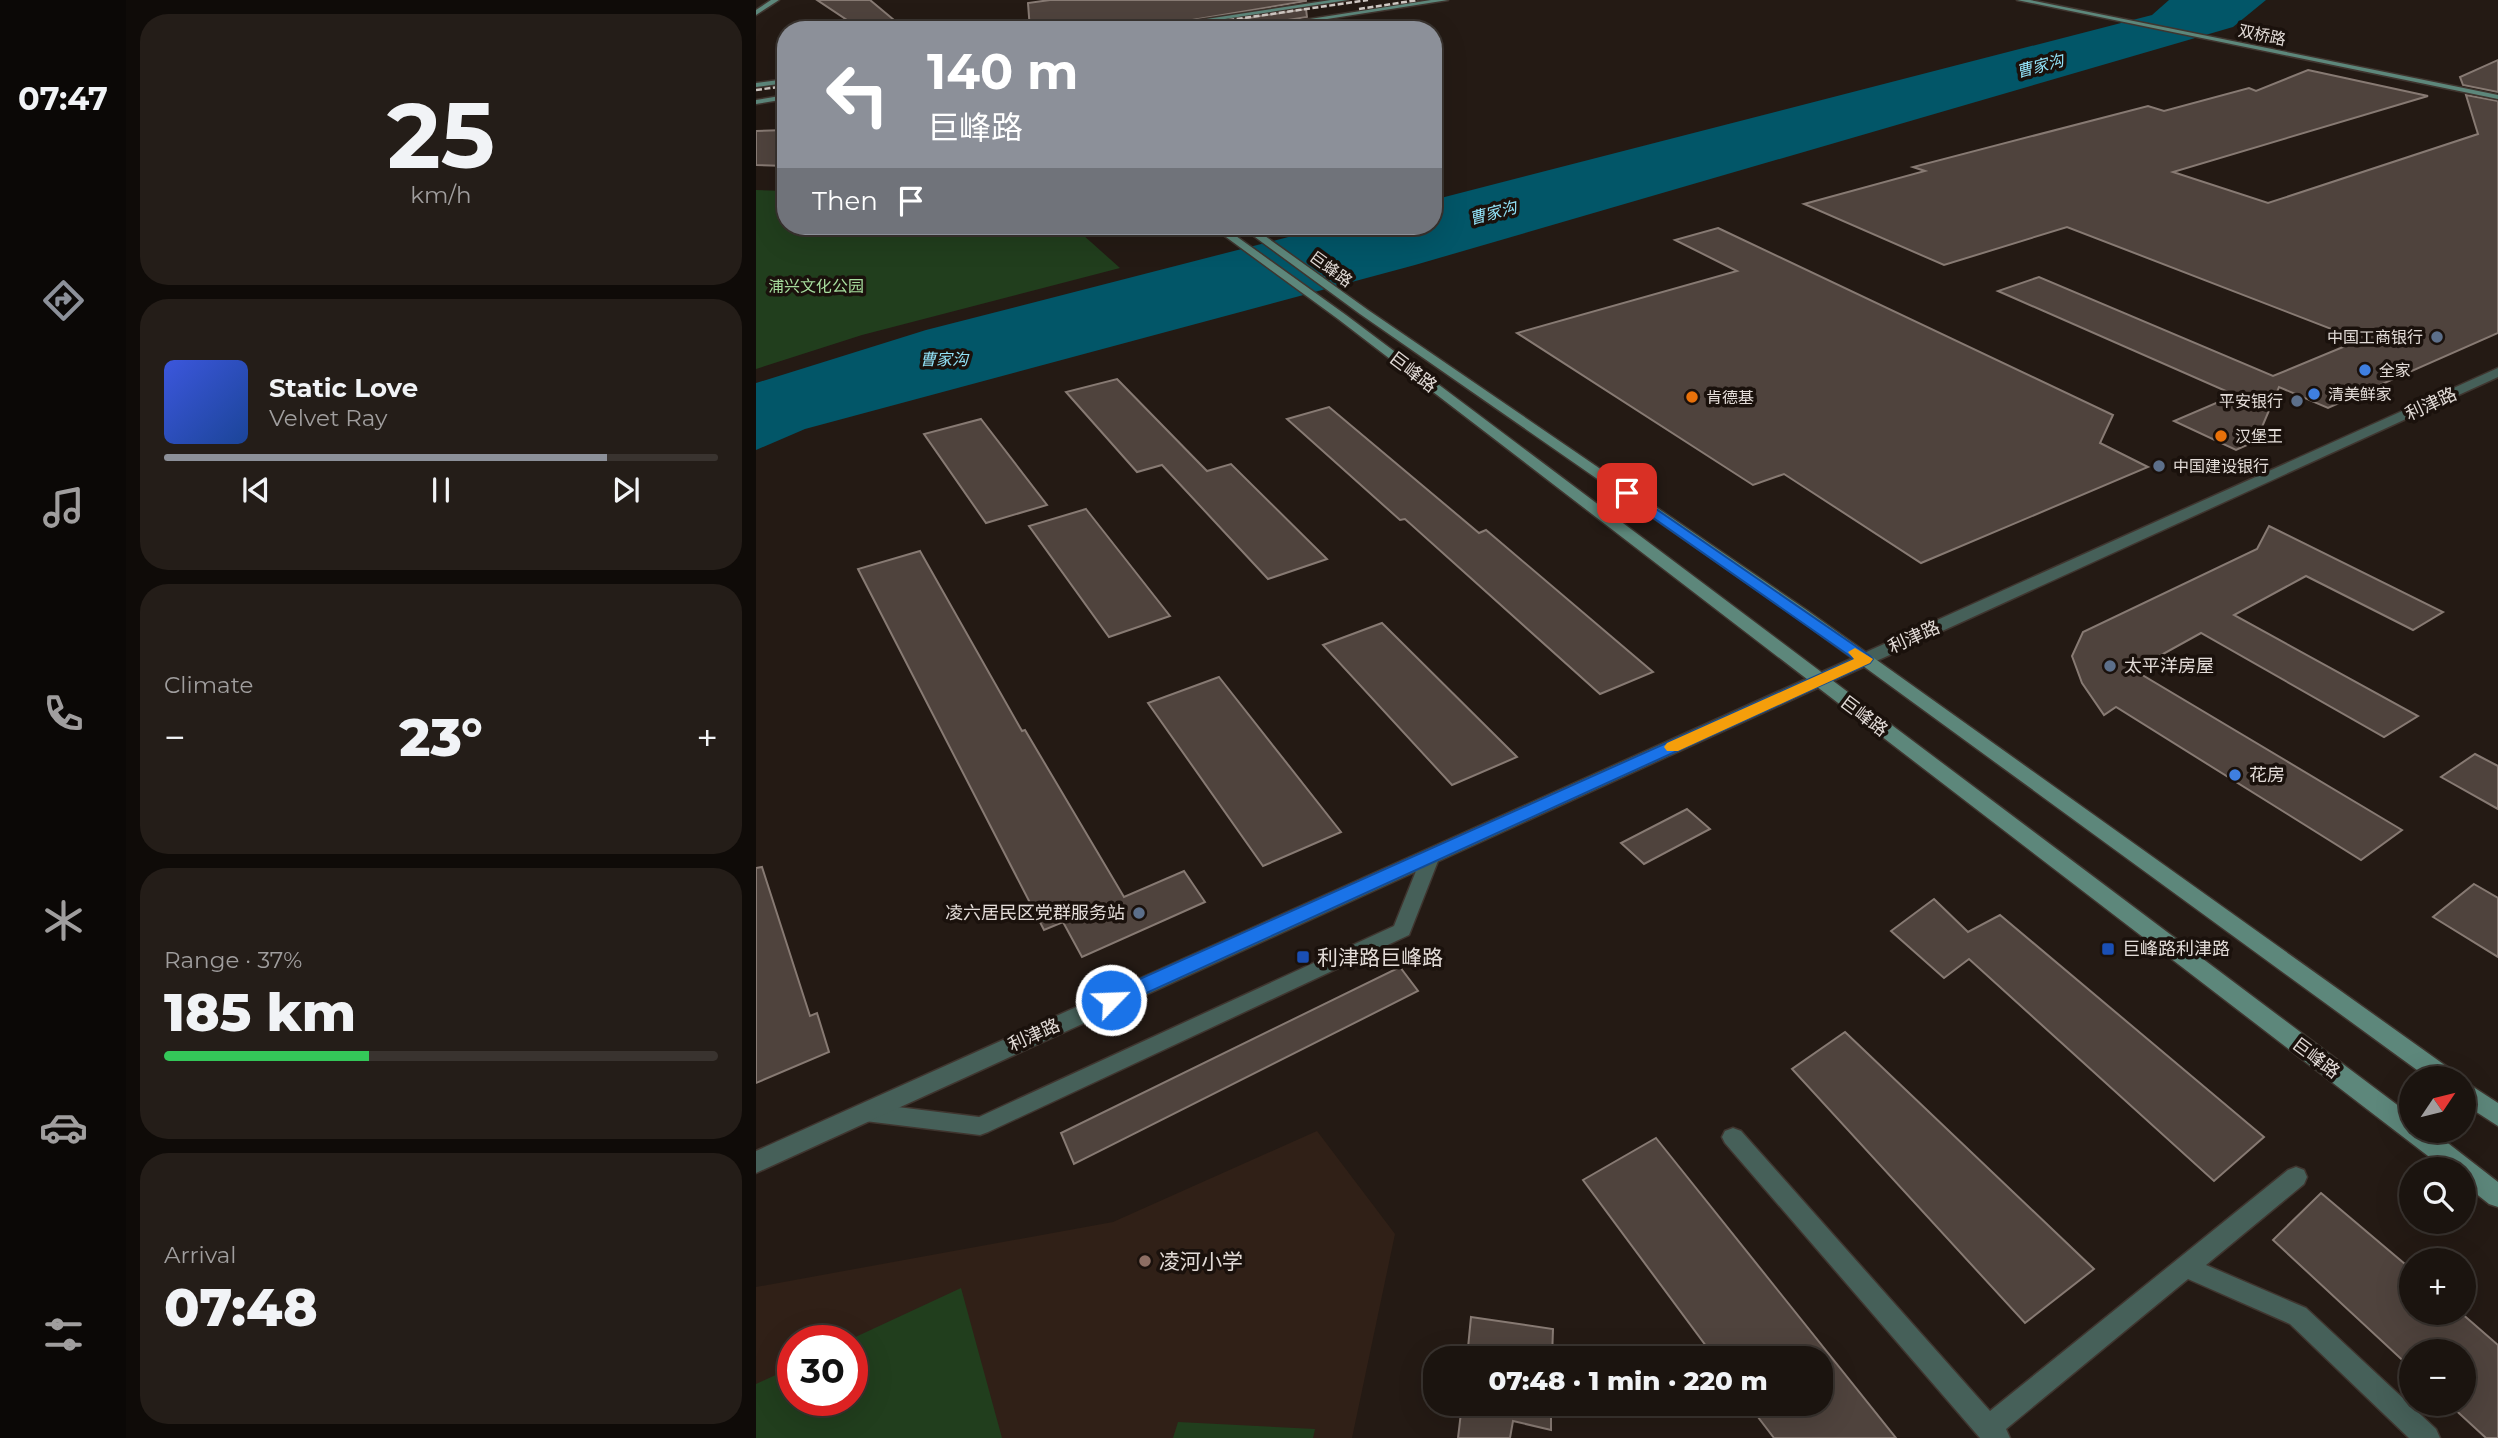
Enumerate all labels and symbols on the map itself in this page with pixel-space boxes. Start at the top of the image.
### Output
street label: 双桥路 [2237,21,2287,49]
water label: 曹家沟 [2014,50,2068,81]
water label: 曹家沟 [1467,197,1521,228]
street label: 巨蜂路 [1306,247,1356,291]
park label: 浦兴文化公园 [768,277,864,296]
place label: 中国工商银行 [2327,328,2423,347]
marker: 中国工商银行 [2429,329,2445,345]
street label: 巨峰路 [1385,347,1441,397]
water label: 曹家沟 [920,350,970,369]
place label: 全家 [2379,361,2411,380]
marker: 全家 [2357,362,2373,378]
street label: 利津路 [2402,383,2460,425]
place label: 清美鲜家 [2328,385,2392,404]
marker: 清美鲜家 [2306,386,2322,402]
place label: 肯德基 [1706,388,1754,407]
marker: 肯德基 [1684,389,1700,405]
place label: 平安银行 [2219,392,2283,411]
marker: 平安银行 [2289,393,2305,409]
place label: 汉堡王 [2235,427,2283,446]
marker: 汉堡王 [2213,428,2229,444]
place label: 中国建设银行 [2173,457,2269,476]
marker: 中国建设银行 [2151,458,2167,474]
pin [1597,463,1657,523]
street label: 利津路 [1885,616,1943,658]
place label: 太平洋房屋 [2124,655,2214,677]
marker: 太平洋房屋 [2102,658,2118,674]
street label: 巨峰路 [1836,691,1892,741]
place label: 花房 [2249,764,2285,786]
marker: 花房 [2227,767,2243,783]
place label: 凌六居民区党群服务站 [945,902,1125,924]
marker: 凌六居民区党群服务站 [1131,905,1147,921]
place label: 巨峰路利津路 [2122,938,2230,960]
marker: 巨峰路利津路 [2100,941,2116,957]
place label: 利津路巨峰路 [1317,945,1443,970]
marker: 利津路巨峰路 [1295,949,1311,965]
position arrow [1074,963,1148,1037]
street label: 利津路 [1005,1014,1063,1056]
street label: 巨峰路 [2288,1033,2344,1083]
north arrow [2399,1066,2476,1143]
place label: 凌河小学 [1159,1249,1243,1274]
marker: 凌河小学 [1137,1253,1153,1269]
speed limit sign: 30 [777,1325,868,1416]

